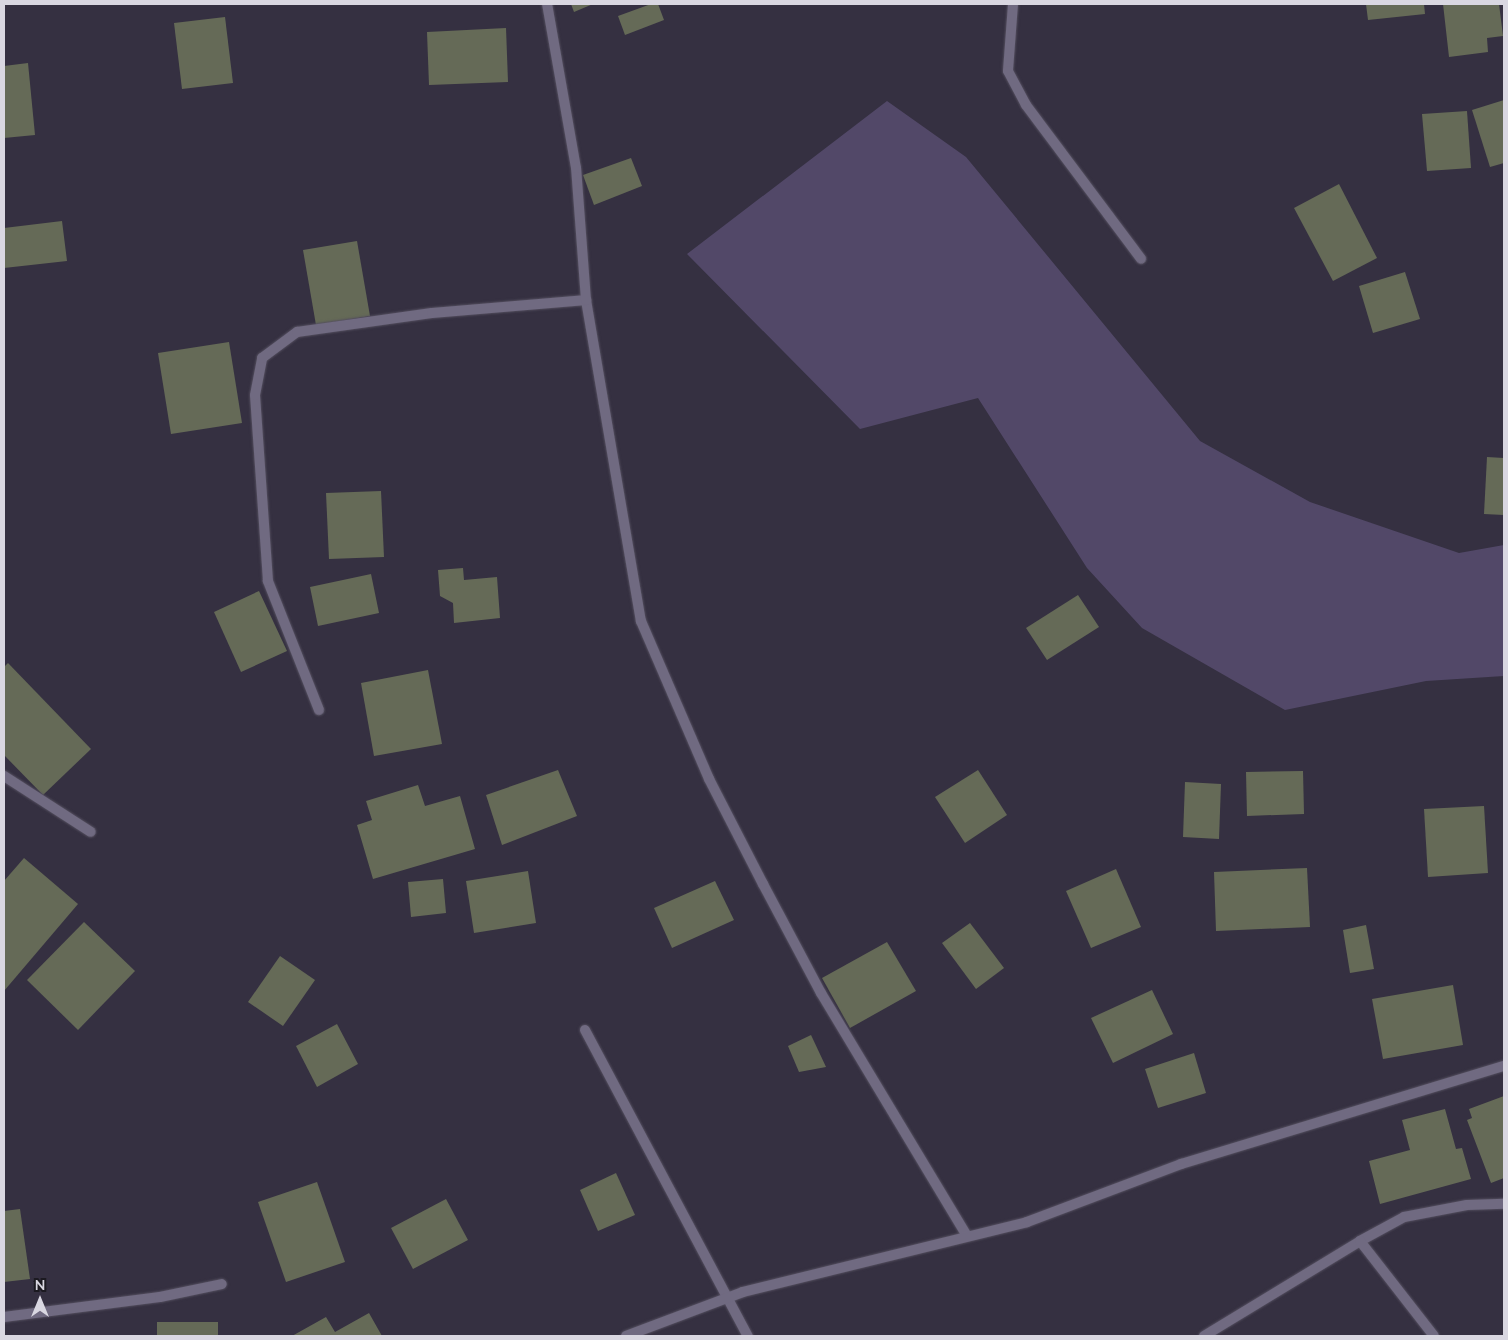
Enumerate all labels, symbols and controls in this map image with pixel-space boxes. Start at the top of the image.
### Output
north arrow [15,1275,65,1325]
text: N [35,1276,45,1294]

